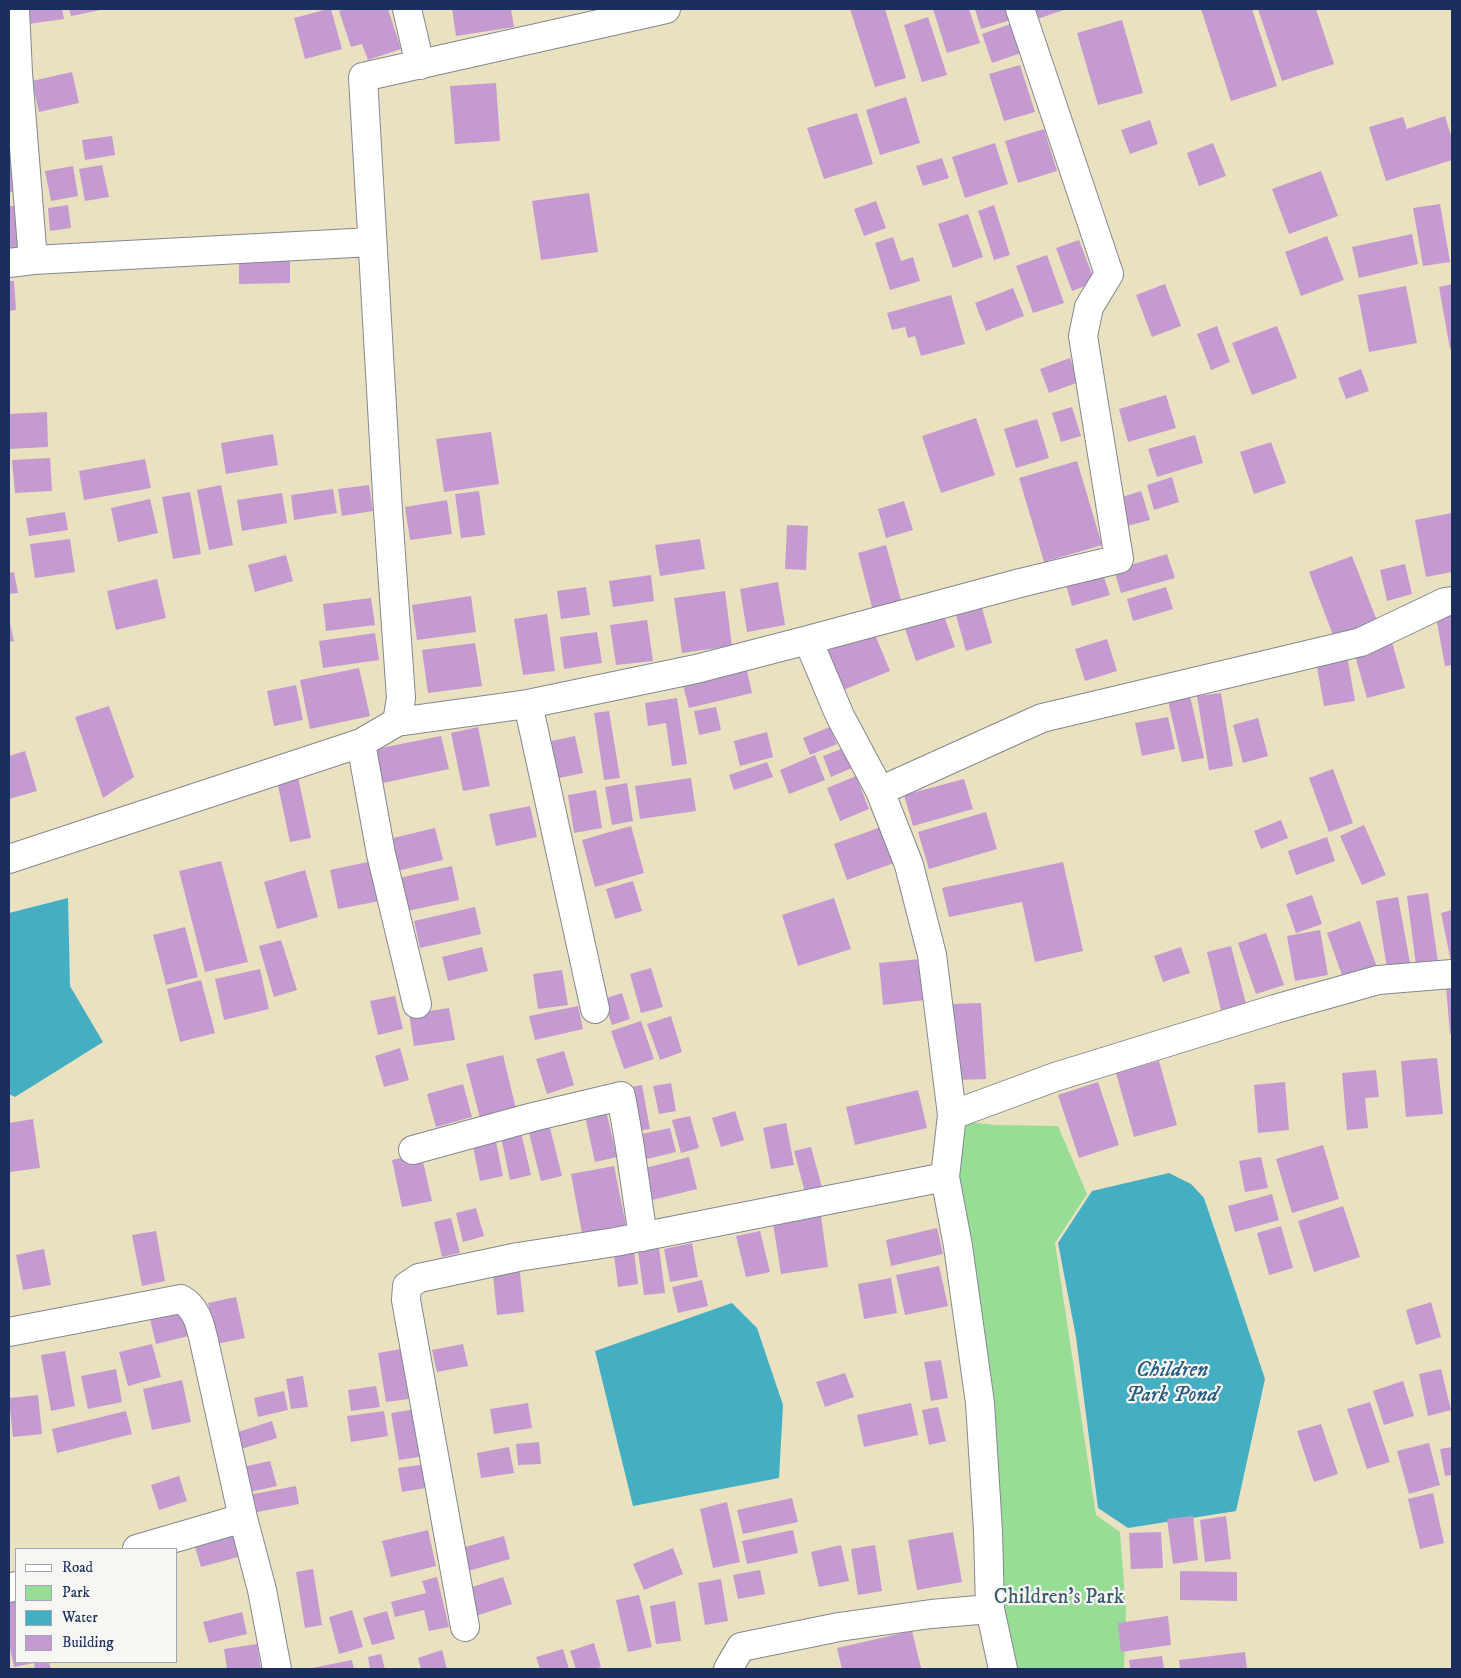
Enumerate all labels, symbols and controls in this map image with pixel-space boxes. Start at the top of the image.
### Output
water label: Children Park Pond [1126,1358,1218,1410]
legend [15,1548,178,1663]
text: Road [62,1558,93,1577]
text: Park [62,1583,90,1602]
park label: Children's Park [994,1586,1124,1612]
text: Water [62,1608,98,1627]
text: Building [62,1633,114,1652]

